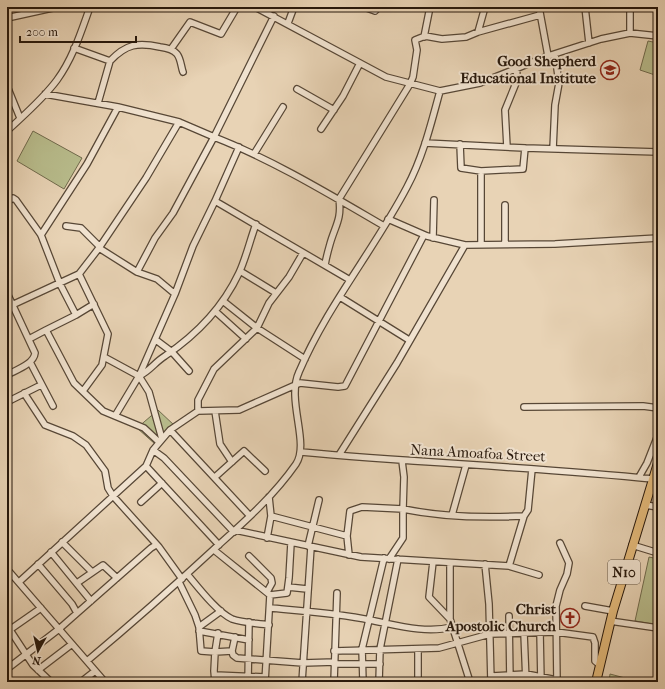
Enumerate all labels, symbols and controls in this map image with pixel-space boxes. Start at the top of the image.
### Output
scale bar [20,18,136,44]
text: 200 m [26,25,58,39]
place label: Good Shepherd Educational Institute [460,52,597,87]
school or university icon: Good Shepherd Educational Institute [599,59,621,81]
street label: Nana Amoafoa Street [410,440,547,466]
road number: N10 [608,560,640,584]
place label: Christ Apostolic Church [445,600,557,635]
church icon: Christ Apostolic Church [559,607,581,629]
north arrow [18,631,58,671]
text: N [31,653,42,667]

